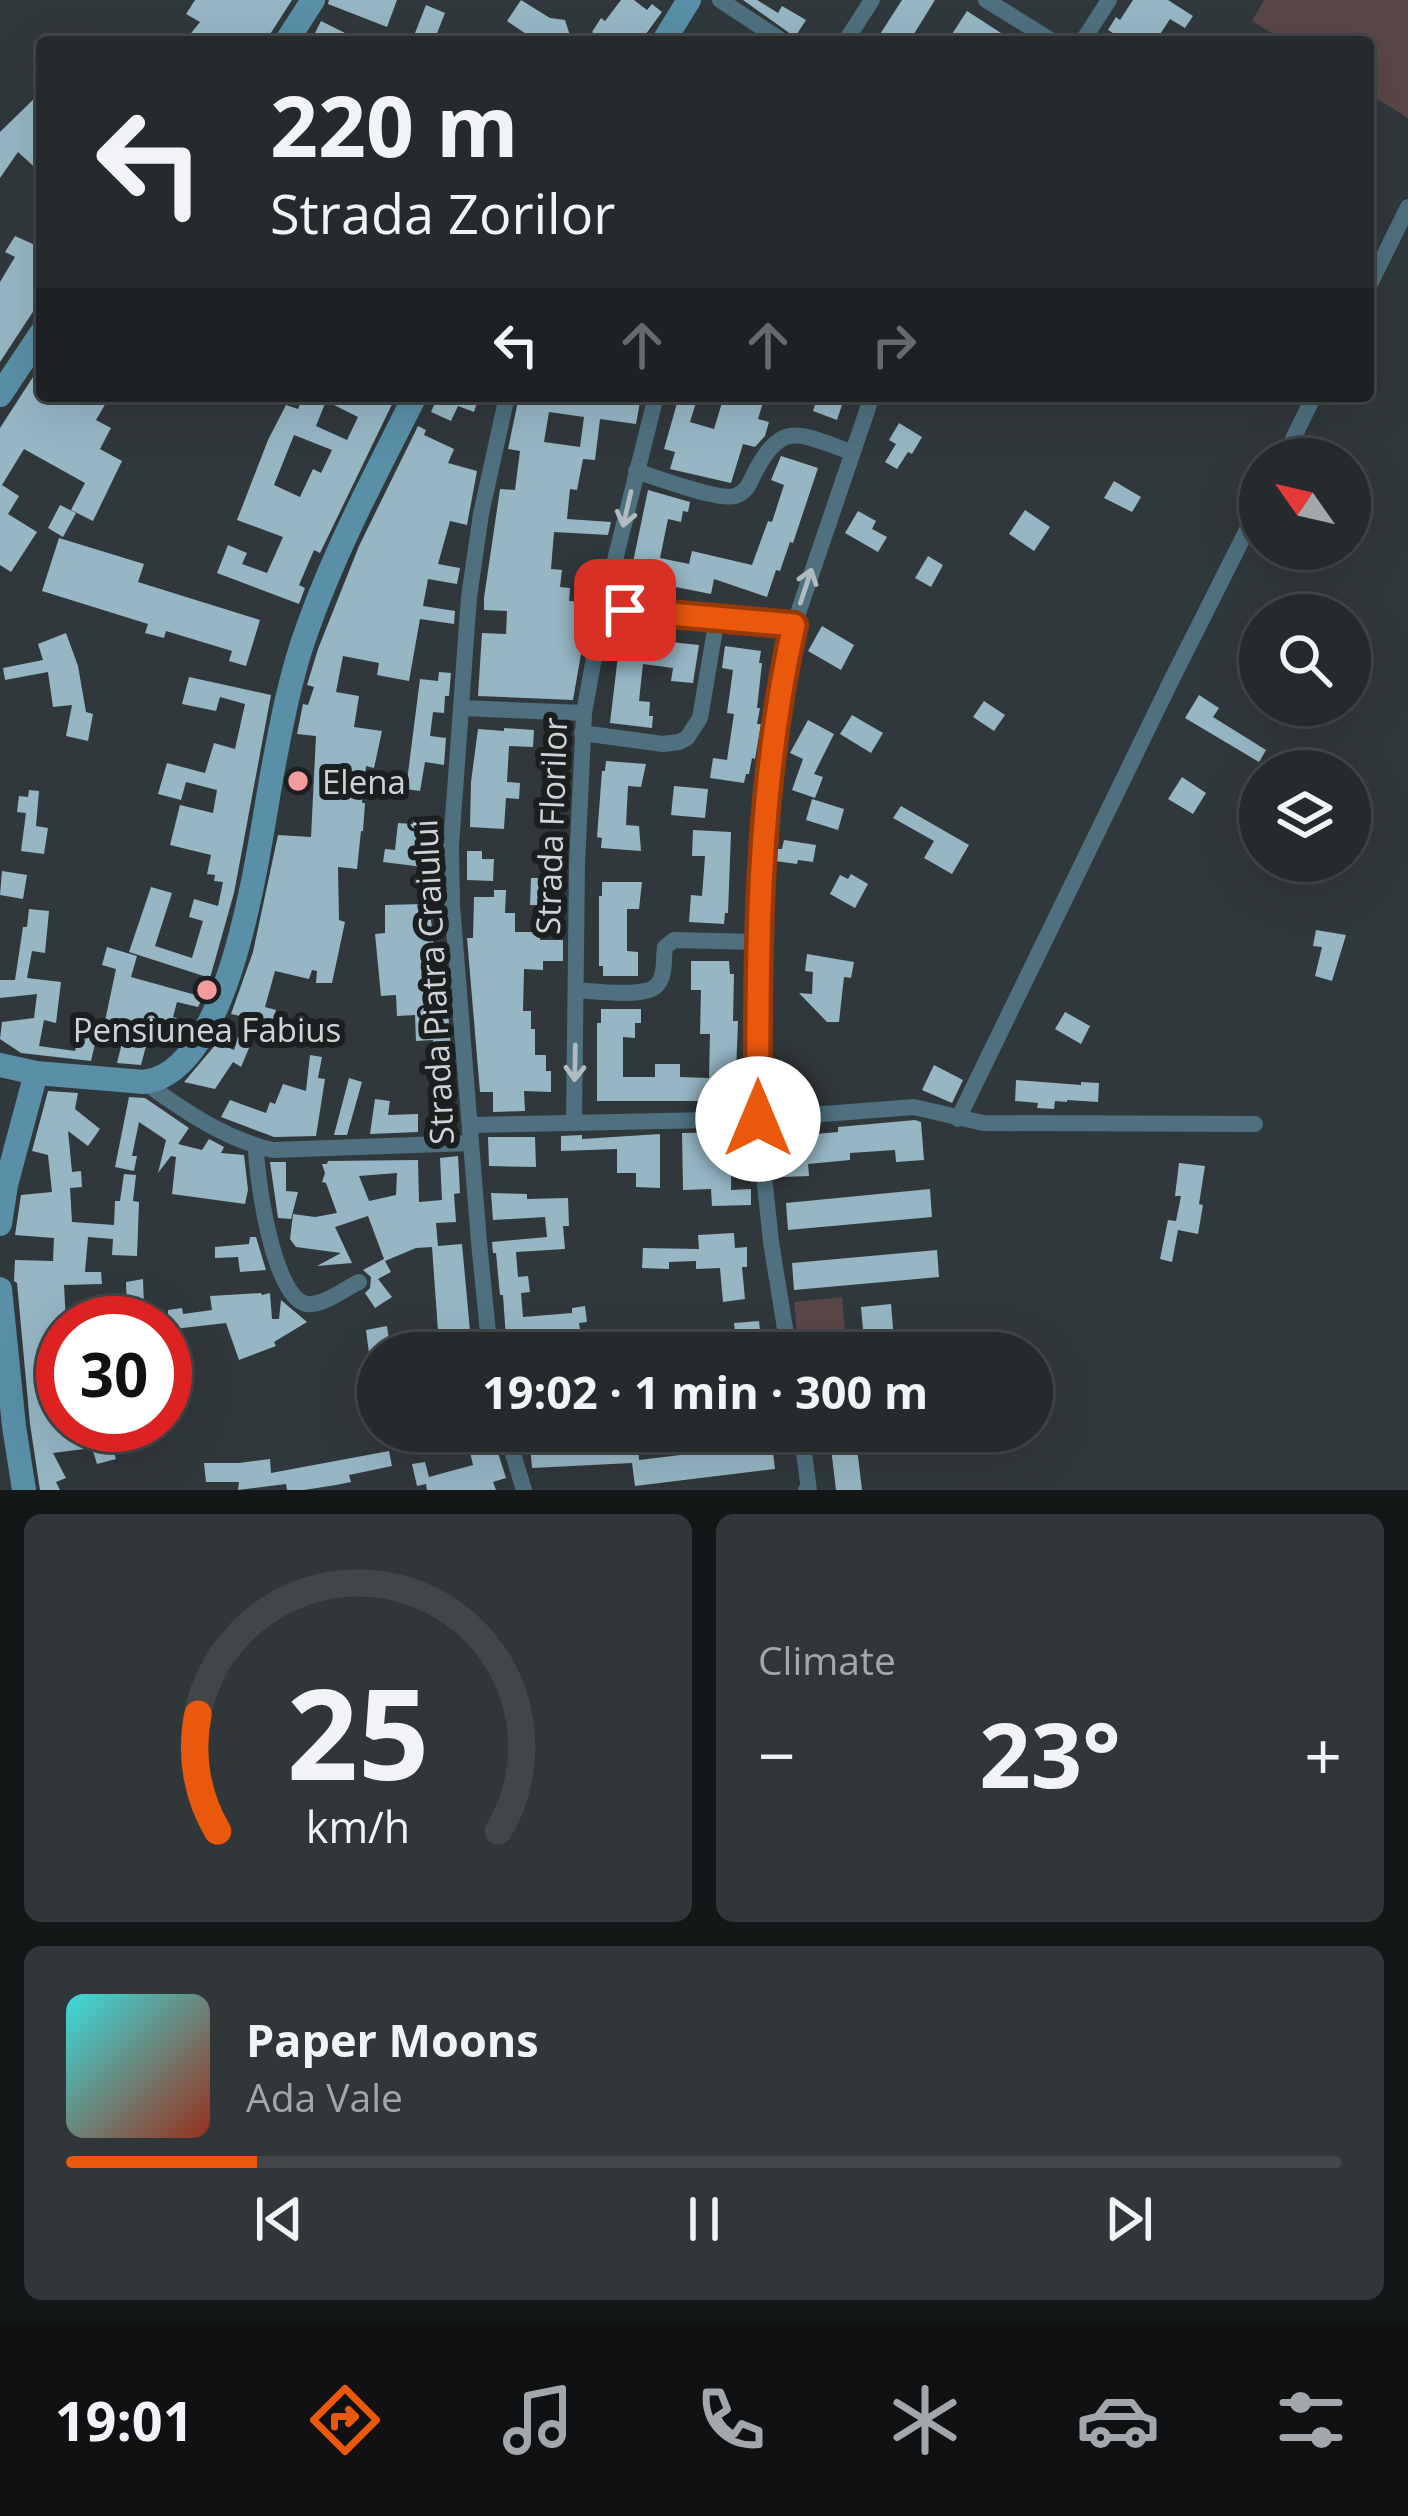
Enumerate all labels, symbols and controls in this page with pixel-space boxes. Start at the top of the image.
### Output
text: 220 m [270,67,518,182]
icon: left [72,84,228,240]
text: Strada Zorilor [270,176,615,250]
icon: left [483,312,549,378]
icon: ahead [609,312,675,378]
icon: ahead [735,312,801,378]
icon: right [861,312,927,378]
north arrow [1239,438,1371,570]
map controls [1239,438,1371,882]
one-way arrow [614,490,637,528]
pin [574,559,676,661]
one-way arrow [797,568,819,606]
icon: arrive [592,577,658,643]
button: search [1239,594,1371,726]
street label: Strada Florilor [525,717,577,935]
button: layers [1239,750,1371,882]
place label: Elena [322,759,406,804]
marker: Elena [285,768,311,794]
street label: Strada Piatra Craiului [402,818,464,1146]
marker: Pensiunea Fabius [194,977,220,1003]
place label: Pensiunea Fabius [73,1007,341,1052]
one-way arrow [564,1043,586,1082]
position arrow [695,1056,821,1182]
speed limit sign: 30 [36,1296,192,1452]
text: 19:02 · 1 min · 300 m [482,1361,928,1422]
text: Climate [758,1633,896,1686]
text: 25 [287,1647,429,1817]
text: 23° [979,1692,1121,1814]
text: − [758,1709,796,1799]
text: + [1304,1709,1342,1799]
text: km/h [306,1797,410,1856]
text: Paper Moons [246,2009,539,2070]
text: Ada Vale [246,2070,403,2123]
icon: previous [246,2186,312,2252]
icon: pause [671,2186,737,2252]
icon: next [1096,2186,1162,2252]
icon: directions [303,2378,387,2462]
icon: music [496,2378,580,2462]
icon: phone [689,2378,773,2462]
icon: climate [883,2378,967,2462]
icon: car [1076,2378,1160,2462]
icon: filters [1269,2378,1353,2462]
text: 19:01 [55,2383,194,2457]

